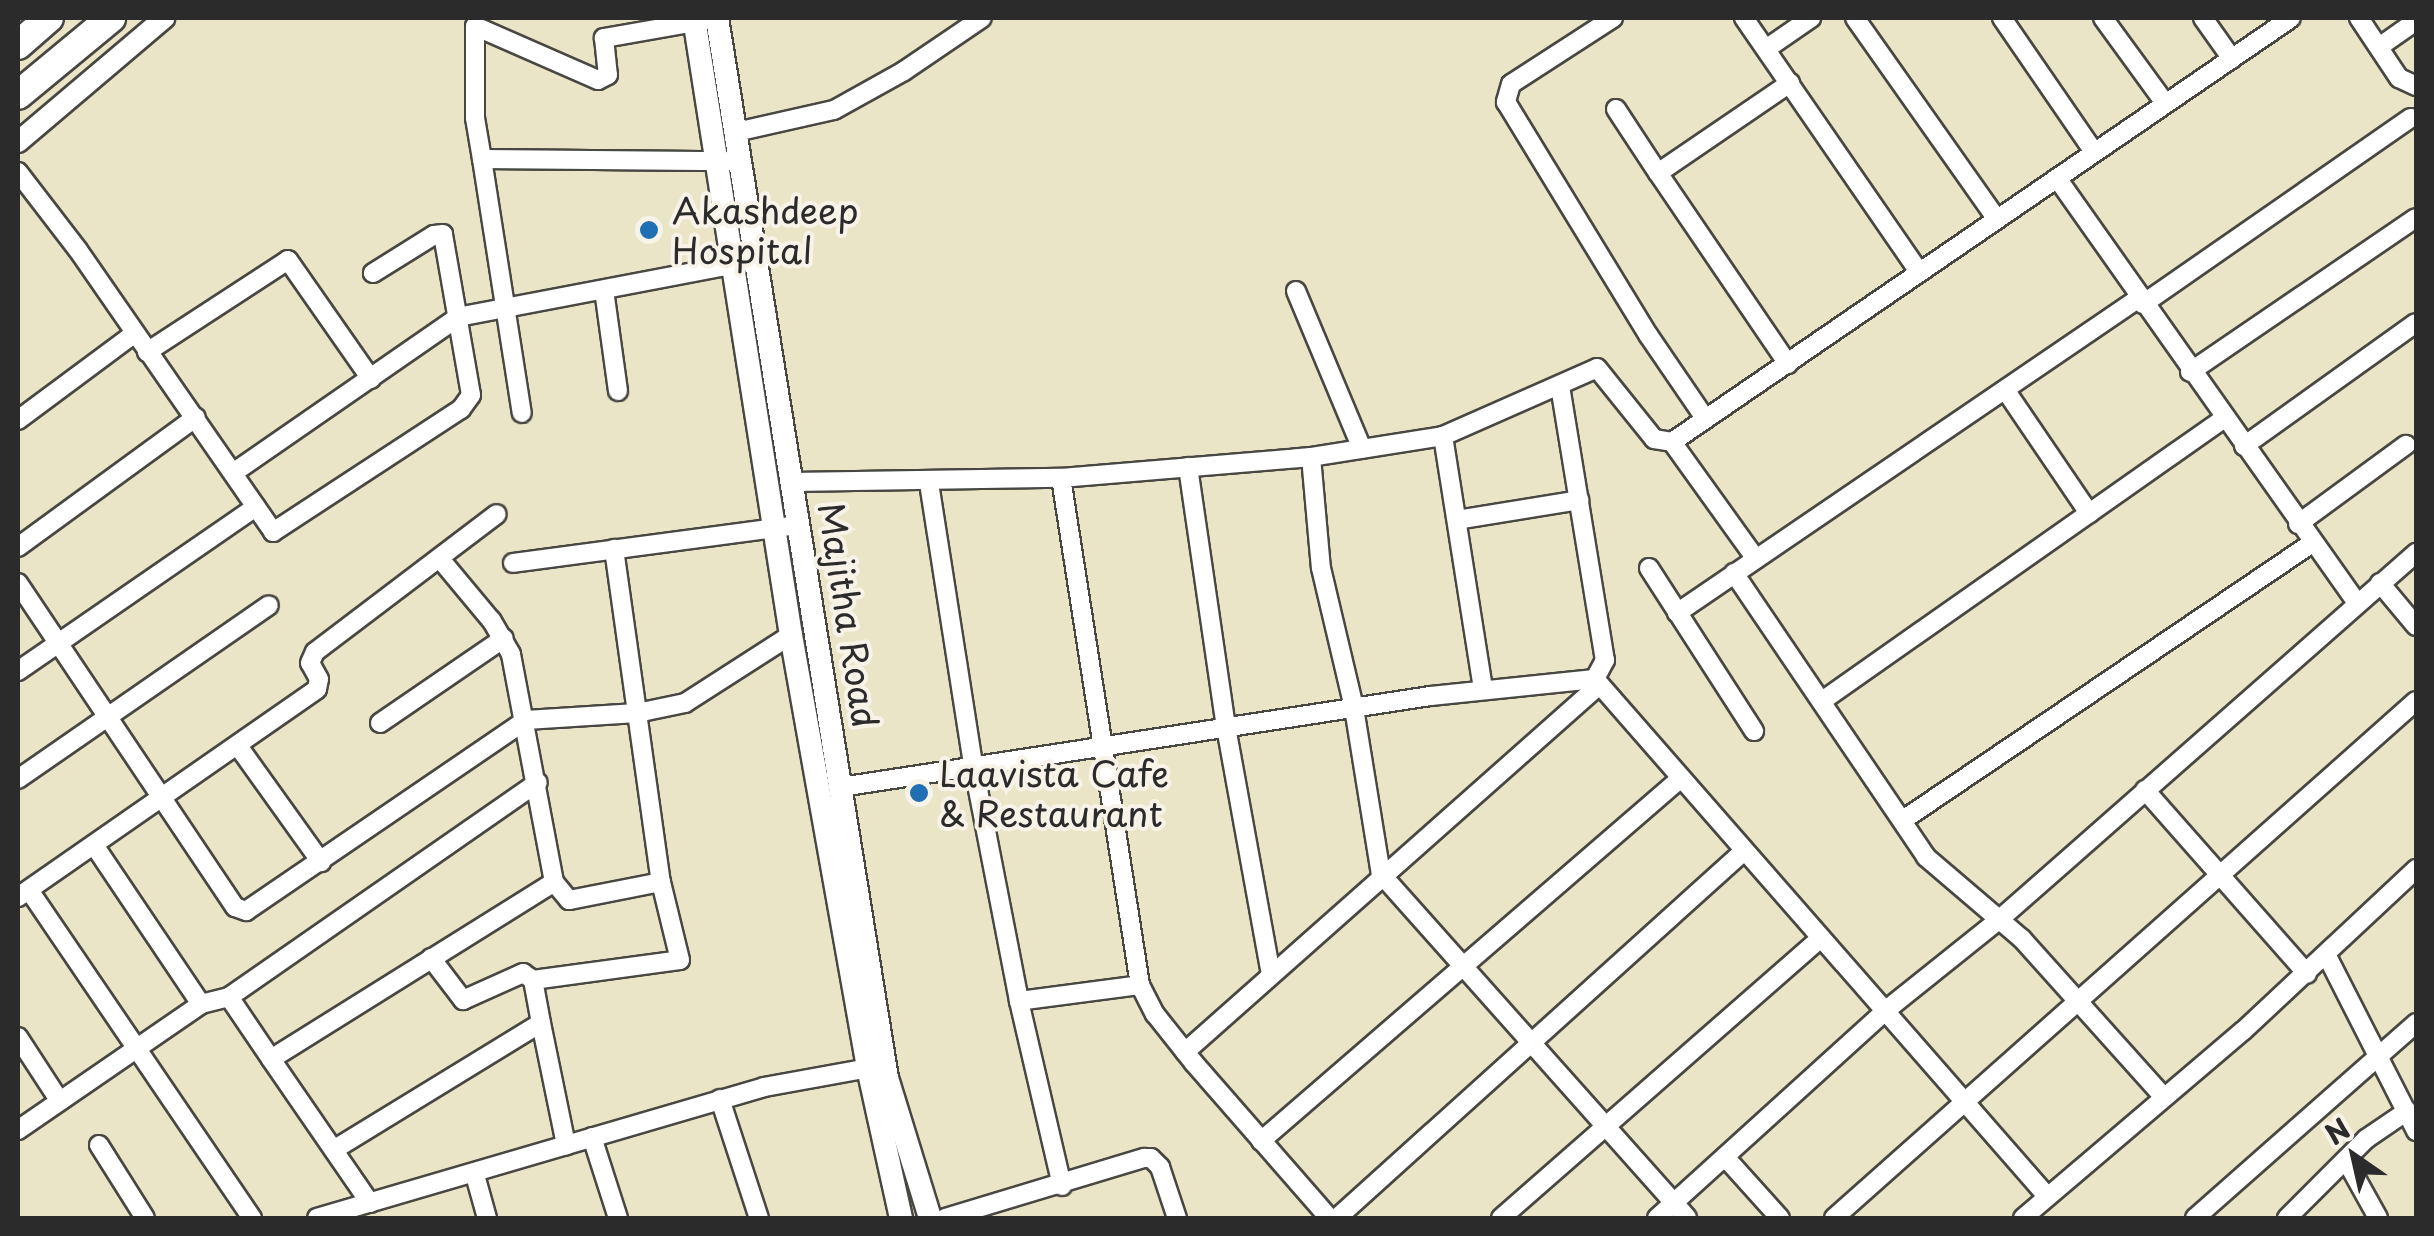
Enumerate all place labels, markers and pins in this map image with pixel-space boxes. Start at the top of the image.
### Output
place label: Akashdeep Hospital [672,189,859,271]
marker: Akashdeep Hospital [636,217,662,243]
place label: Laavista Cafe & Restaurant [939,752,1168,834]
marker: Laavista Cafe & Restaurant [908,782,930,804]

